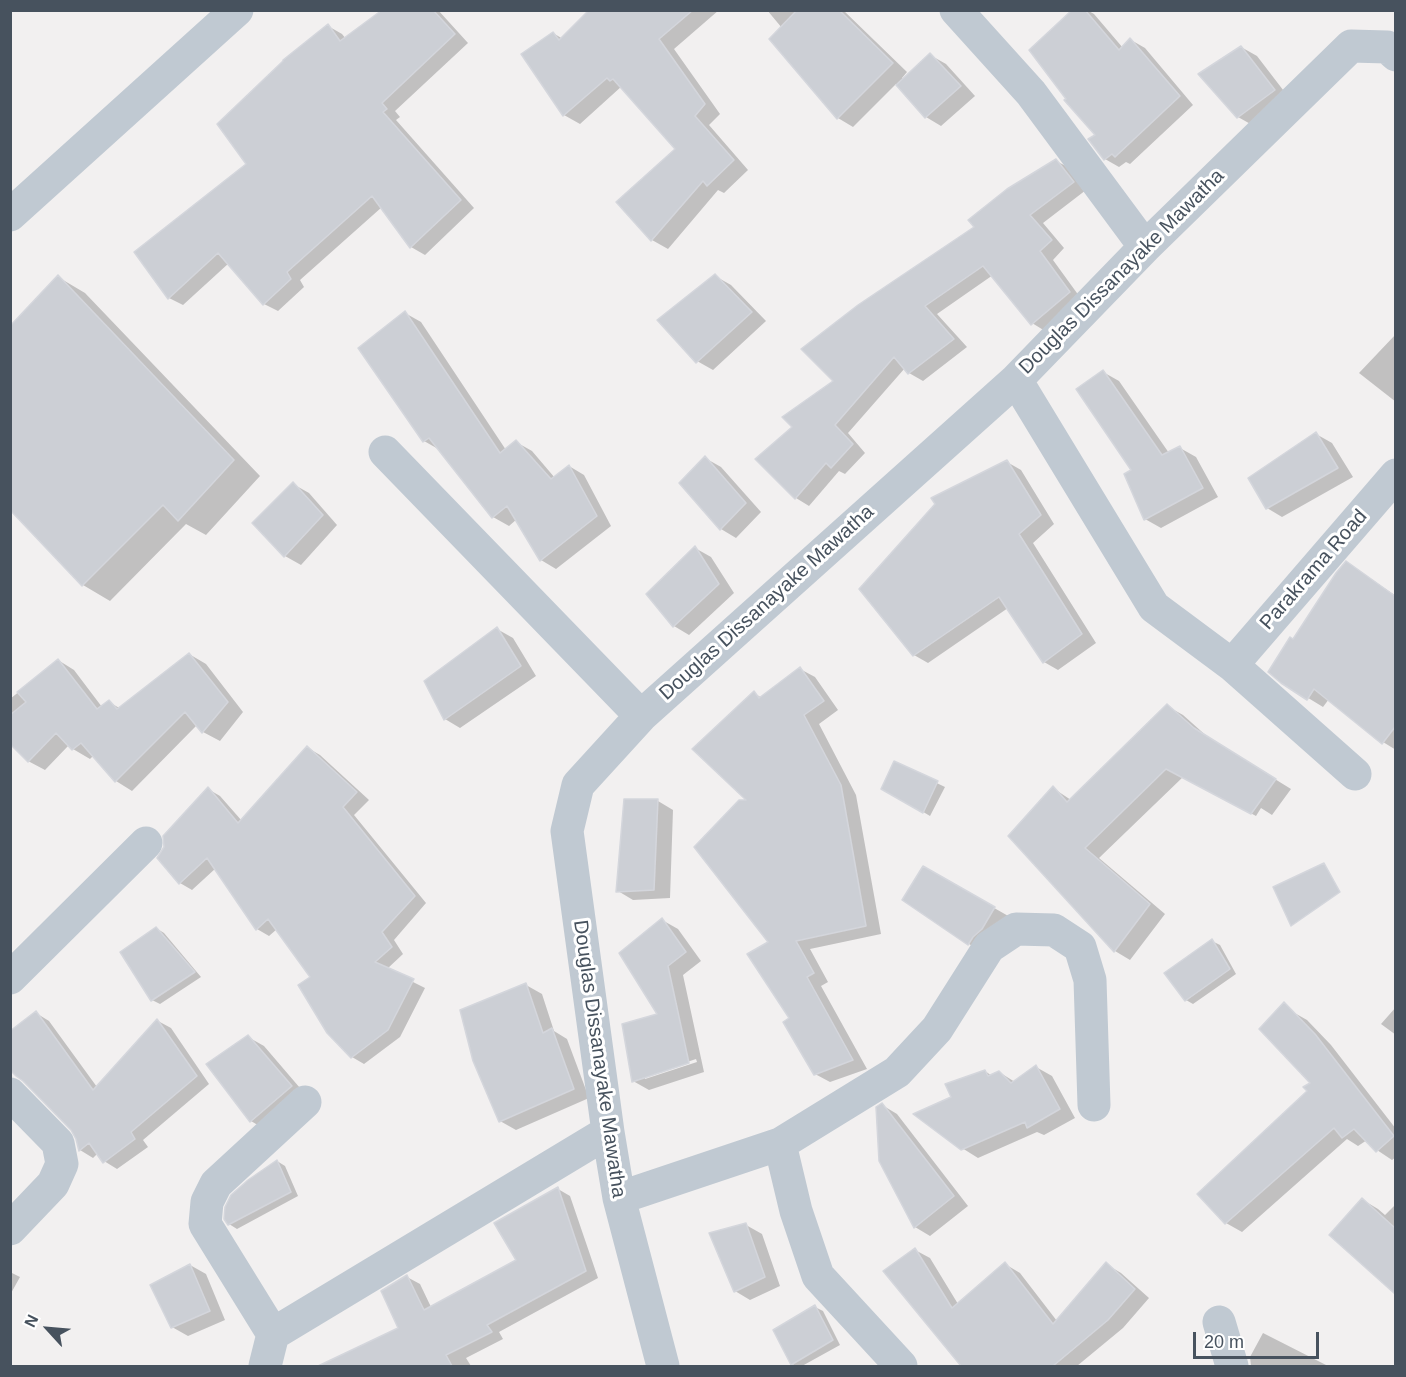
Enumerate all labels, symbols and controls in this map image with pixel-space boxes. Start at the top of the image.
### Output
street label: Douglas Dissanayake Mawatha [1014,164,1230,380]
street label: Douglas Dissanayake Mawatha [655,500,879,706]
street label: Parakrama Road [1255,505,1373,635]
street label: Douglas Dissanayake Mawatha [568,919,630,1199]
north arrow [18,1299,78,1359]
text: N [21,1312,42,1330]
scale bar [1196,1320,1322,1358]
text: 20 m [1204,1332,1244,1352]

